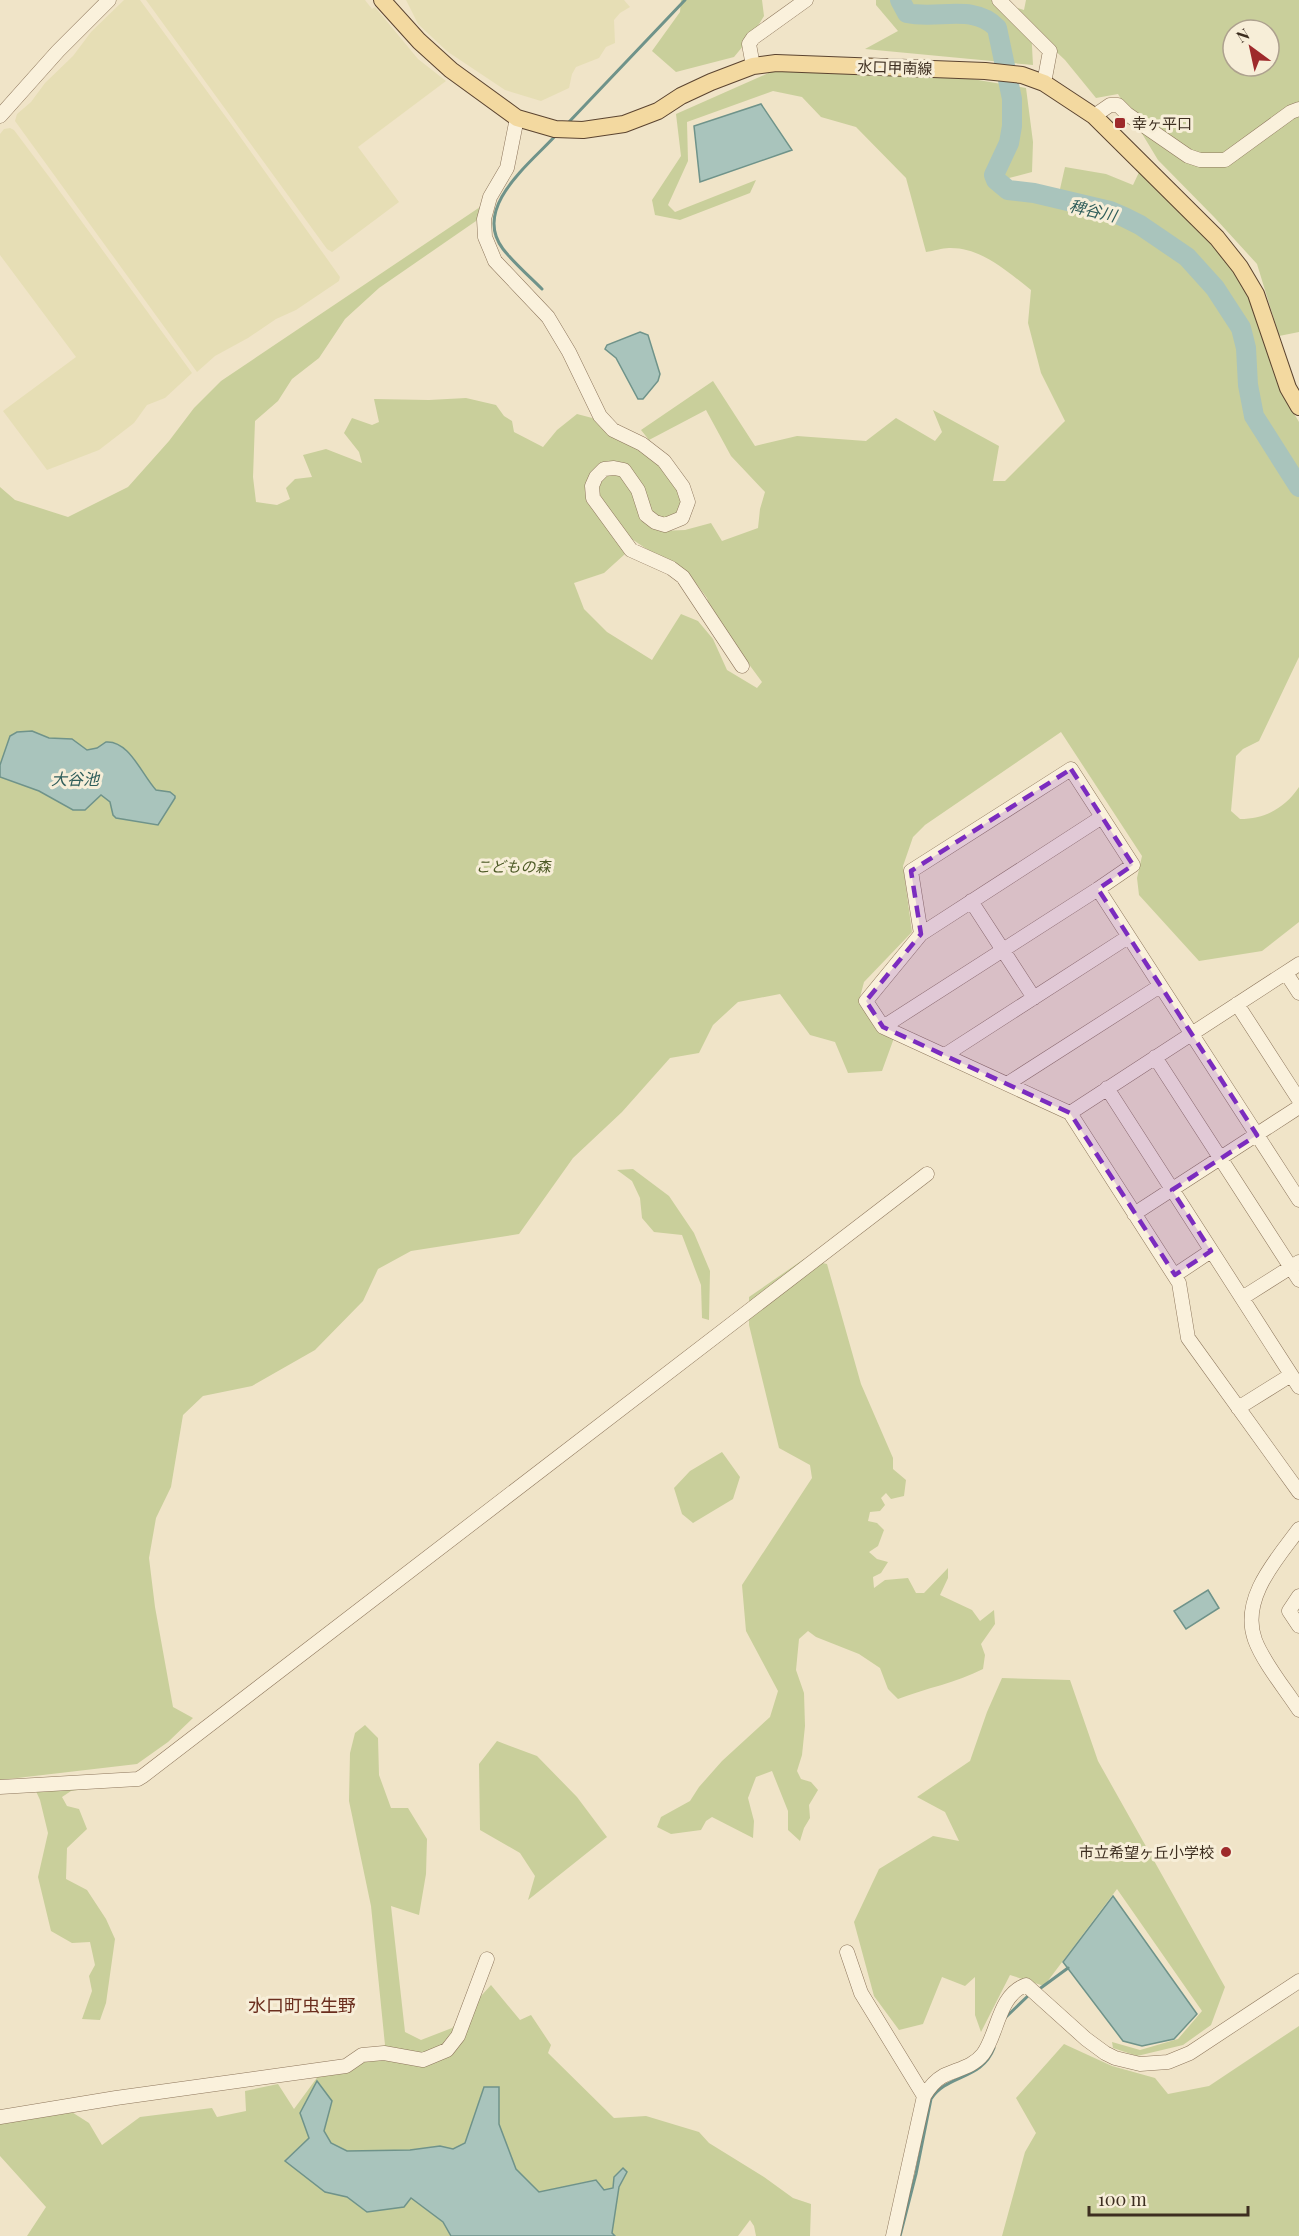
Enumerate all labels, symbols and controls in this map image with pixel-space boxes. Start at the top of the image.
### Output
north arrow [1221,18,1281,78]
text: N [1232,23,1253,47]
street label: 水口甲南線 [857,56,933,78]
place label: 幸ヶ平口 [1132,113,1192,133]
marker: 幸ヶ平口 [1113,116,1127,130]
water label: 稗谷川 [1067,194,1121,226]
water label: 大谷池 [51,768,101,789]
park label: こどもの森 [475,856,552,876]
place label: 市立希望ヶ丘小学校 [1079,1842,1214,1862]
marker: 市立希望ヶ丘小学校 [1219,1845,1233,1859]
district label: 水口町虫生野 [248,1993,356,2017]
scale bar [1089,2179,1248,2217]
text: 100 m [1098,2187,1147,2211]

